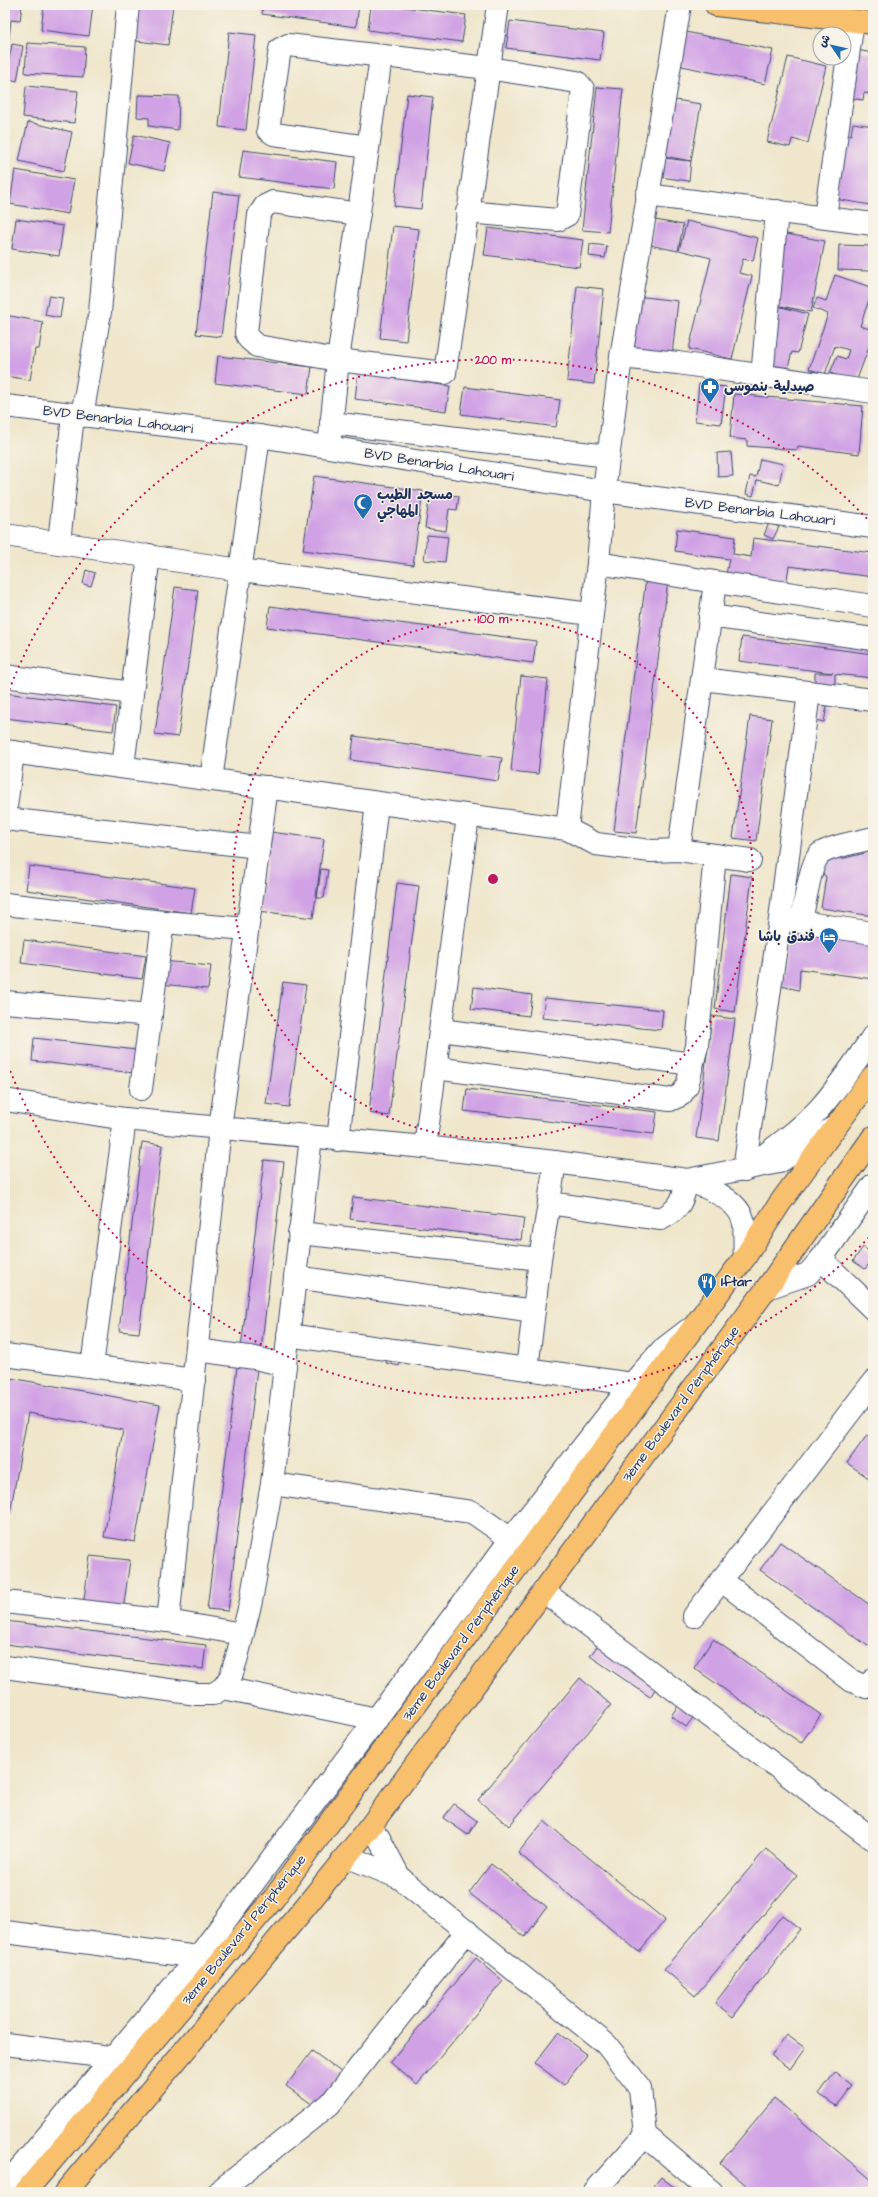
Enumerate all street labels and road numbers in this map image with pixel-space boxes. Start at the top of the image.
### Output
street label: BVD Benarbia Lahouari [42,401,194,439]
street label: BVD Benarbia Lahouari [363,443,515,487]
street label: BVD Benarbia Lahouari [684,493,836,531]
street label: 3ème Boulevard Périphérique [617,1321,745,1486]
street label: 3ème Boulevard Périphérique [397,1560,525,1725]
street label: 3ème Boulevard Périphérique [177,1850,311,2010]

